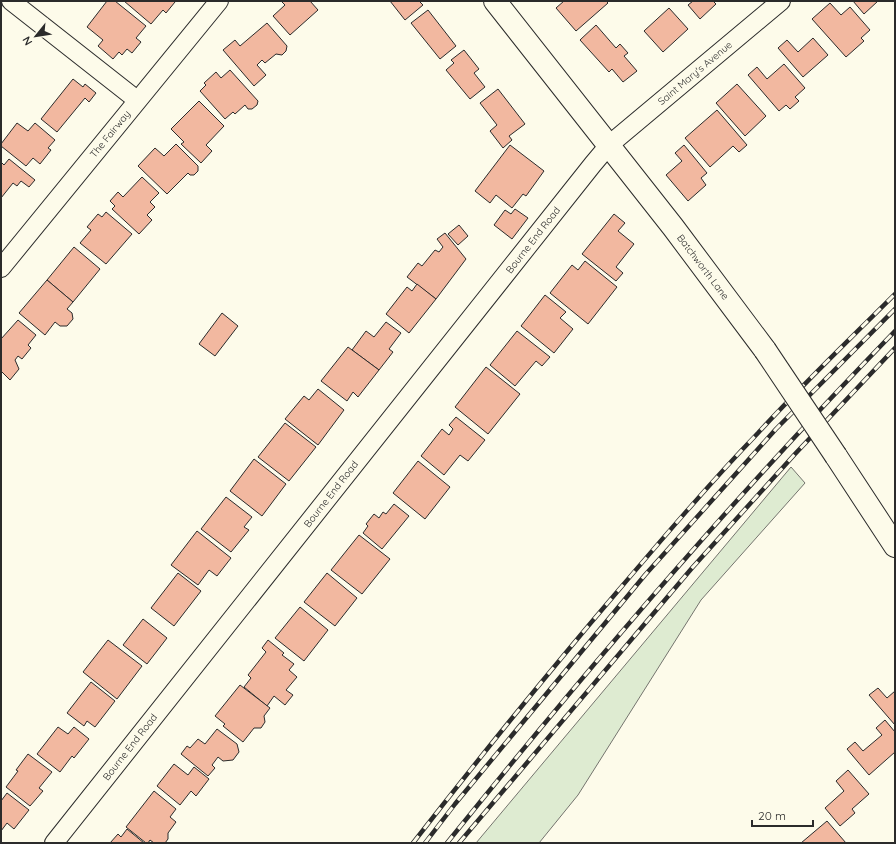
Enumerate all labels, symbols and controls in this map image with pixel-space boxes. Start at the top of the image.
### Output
north arrow [16,16,56,56]
text: N [19,34,35,48]
street label: Saint Mary's Avenue [655,38,735,108]
street label: The Fairway [87,108,133,160]
street label: Bourne End Road [503,204,563,276]
street label: Batchworth Lane [674,232,732,303]
street label: Bourne End Road [301,458,361,530]
street label: Bourne End Road [100,711,160,783]
scale bar [752,802,813,828]
text: 20 m [758,808,786,823]

